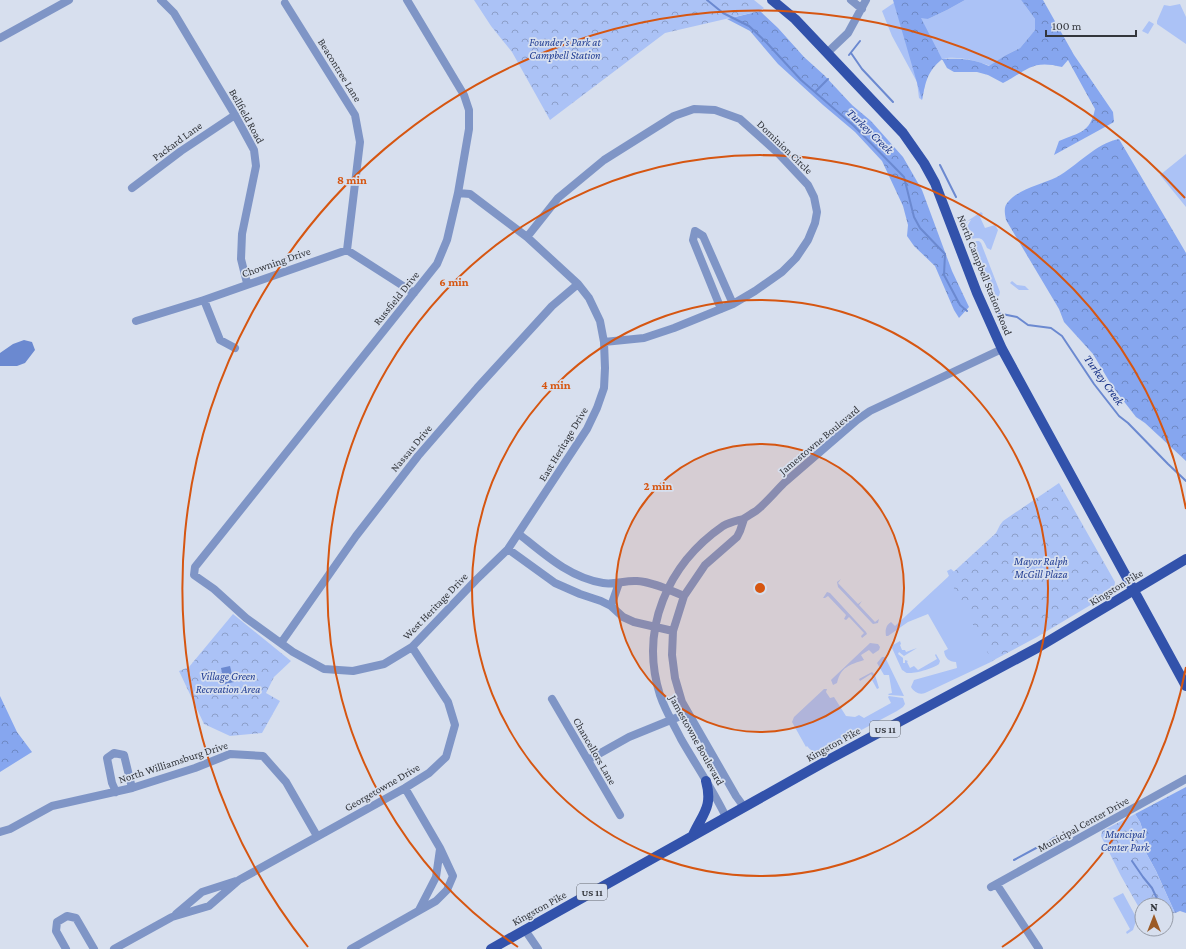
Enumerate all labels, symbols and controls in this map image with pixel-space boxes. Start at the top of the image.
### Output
scale bar [1046,12,1136,38]
text: 100 m [1052,19,1082,33]
street label: Beacontree Lane [316,36,364,104]
park label: Founder's Park at Campbell Station [529,36,602,62]
street label: Bellfield Road [227,87,267,145]
water label: Turkey Creek [844,106,897,157]
street label: Dominion Circle [755,118,815,176]
street label: Packard Lane [150,119,204,163]
text: 8 min [337,173,367,187]
street label: North Campbell Station Road [954,213,1015,337]
street label: Chowning Drive [240,245,312,280]
street label: Russfield Drive [371,269,421,327]
text: 6 min [439,275,469,289]
water label: Turkey Creek [1081,352,1127,409]
text: 4 min [541,378,571,392]
street label: Jamestowne Boulevard [776,403,862,478]
street label: East Heritage Drive [536,404,591,484]
street label: Nassau Drive [388,422,434,474]
text: 2 min [644,479,673,493]
park label: Mayor Ralph McGill Plaza [1013,555,1068,580]
street label: Kingston Pike [1087,566,1146,608]
street label: West Heritage Drive [400,570,471,643]
centre of rings [753,581,767,595]
park label: Village Green Recreation Area [196,670,260,695]
street label: Jamestowne Boulevard [666,692,727,788]
street label: Chancellors Lane [571,715,619,787]
road number: US 11 [870,721,900,737]
street label: Kingston Pike [804,724,863,765]
street label: North Williamsburg Drive [117,739,230,786]
street label: Georgetowne Drive [342,760,422,814]
street label: Municipal Center Drive [1035,794,1131,855]
park label: Muncipal Center Park [1101,828,1150,853]
road number: US 11 [577,884,607,900]
street label: Kingston Pike [510,888,569,929]
north arrow [1134,897,1174,937]
text: N [1150,901,1158,913]

